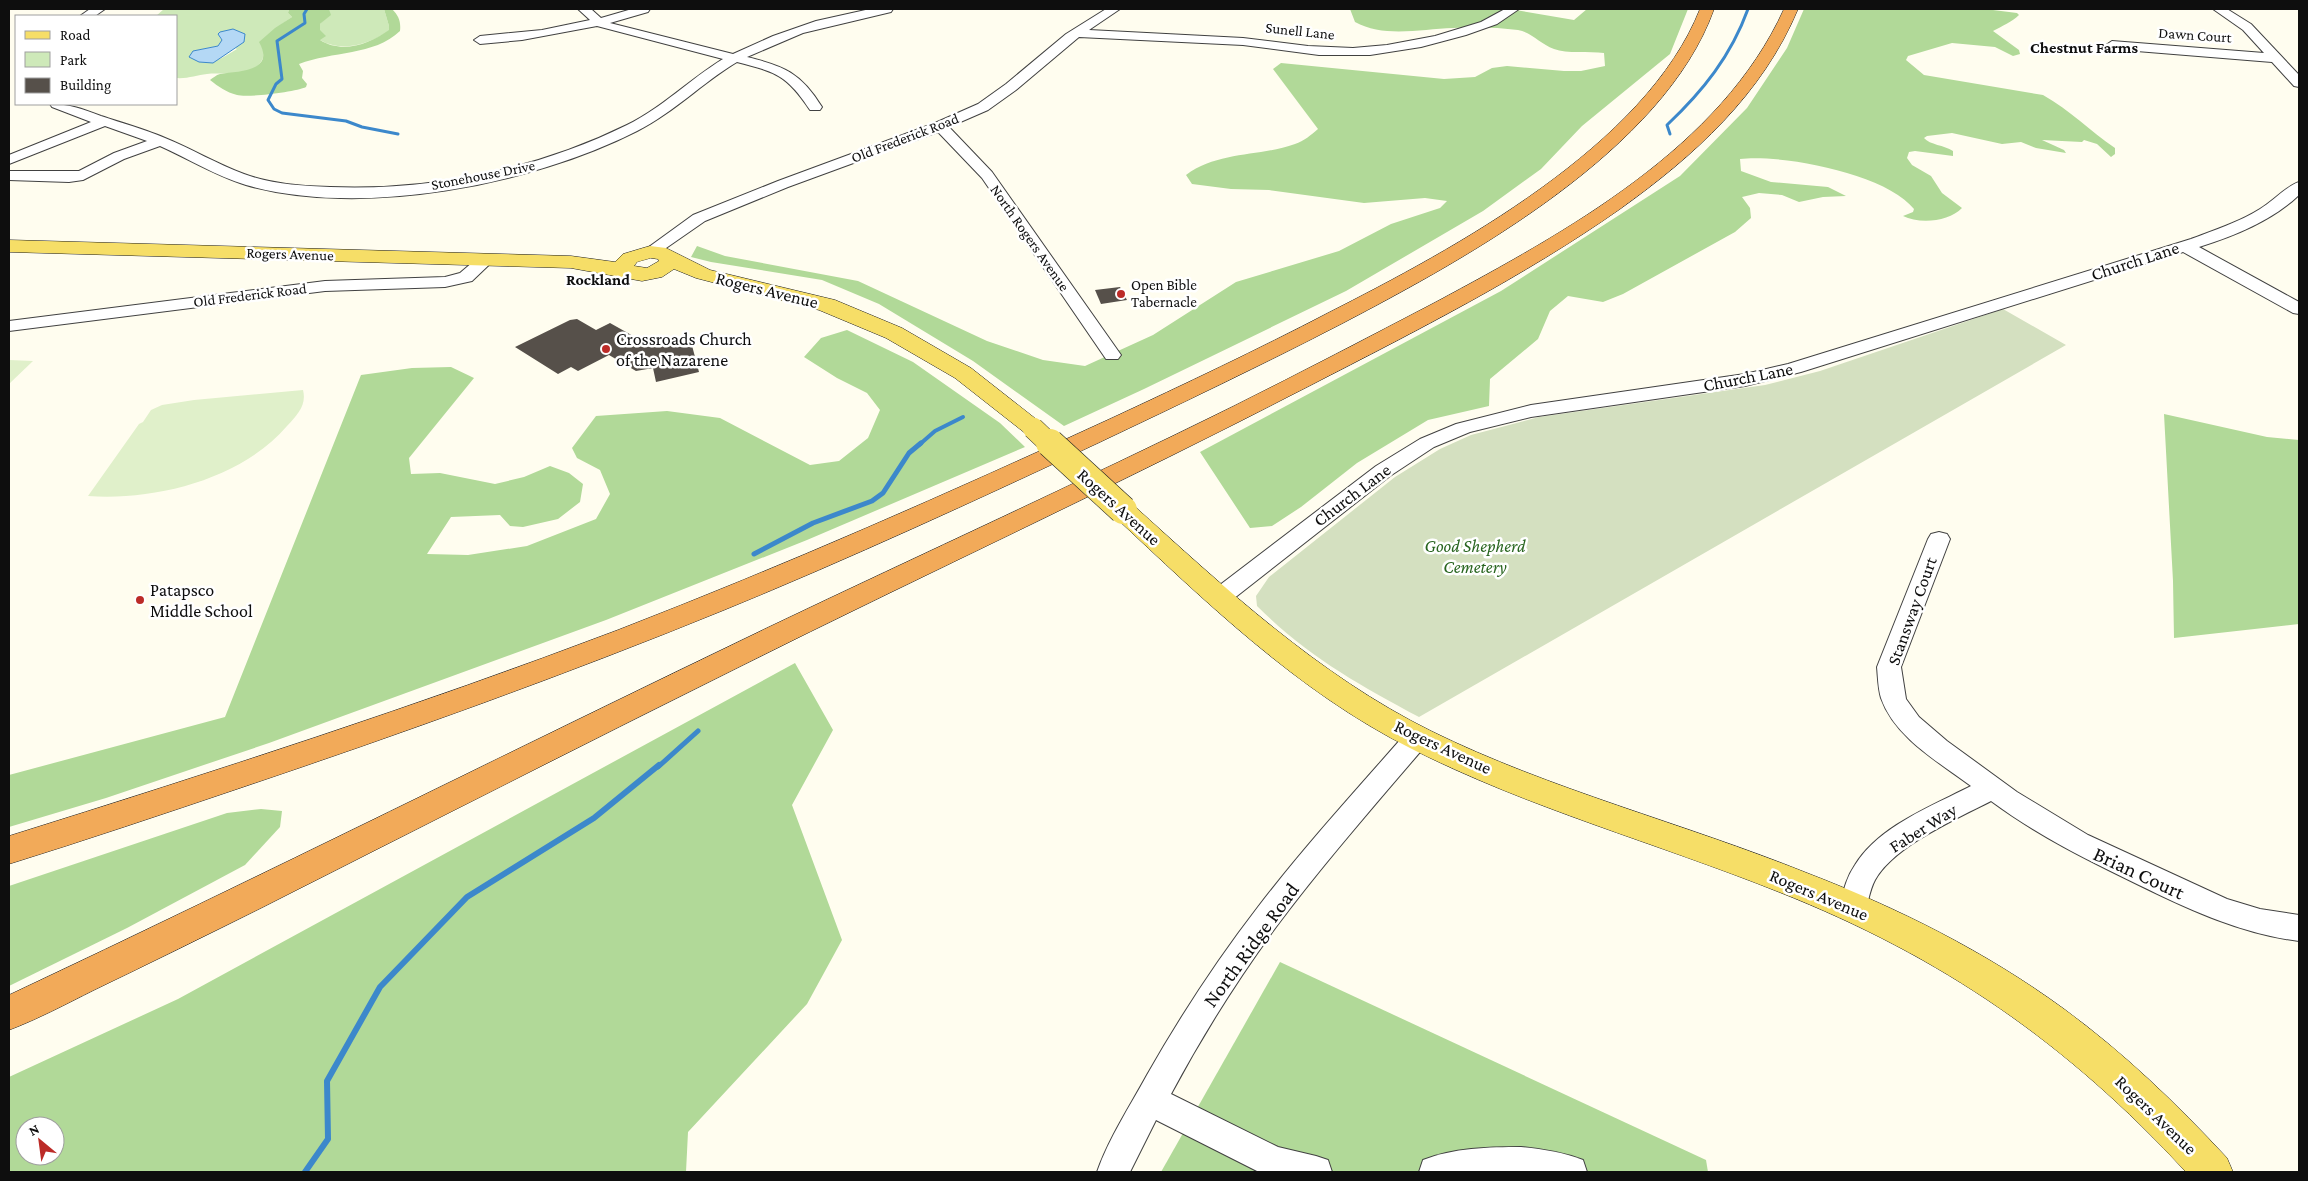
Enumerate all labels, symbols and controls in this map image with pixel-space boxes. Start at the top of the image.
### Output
legend [15,15,178,105]
street label: Sunell Lane [1265,19,1336,43]
street label: Dawn Court [2158,24,2233,46]
text: Road [60,27,91,43]
district label: Chestnut Farms [2030,39,2138,56]
text: Park [60,52,87,68]
text: Building [60,77,111,94]
street label: Old Frederick Road [849,110,961,166]
street label: Stonehouse Drive [430,157,537,193]
street label: North Rogers Avenue [987,182,1073,295]
street label: Church Lane [2089,237,2182,285]
street label: Rogers Avenue [246,244,334,265]
street label: Rogers Avenue [714,268,820,312]
district label: Rockland [566,271,630,288]
place label: Open Bible Tabernacle [1131,277,1197,310]
street label: Old Frederick Road [192,280,308,310]
marker: Open Bible Tabernacle [1115,288,1127,300]
place label: Crossroads Church of the Nazarene [616,329,752,370]
marker: Crossroads Church of the Nazarene [600,343,612,355]
street label: Church Lane [1701,358,1795,396]
street label: Church Lane [1310,460,1394,530]
street label: Rogers Avenue [1073,464,1165,550]
park label: Good Shepherd Cemetery [1425,536,1526,577]
street label: Stansway Court [1883,553,1941,668]
place label: Patapsco Middle School [150,580,253,621]
marker: Patapsco Middle School [134,594,146,606]
street label: Rogers Avenue [1391,716,1495,778]
street label: Faber Way [1885,799,1961,857]
street label: Brian Court [2090,841,2189,905]
street label: Rogers Avenue [1767,865,1871,925]
street label: North Ridge Road [1198,878,1304,1012]
street label: Rogers Avenue [2111,1071,2201,1159]
north arrow [15,1116,65,1166]
text: N [26,1120,42,1139]

